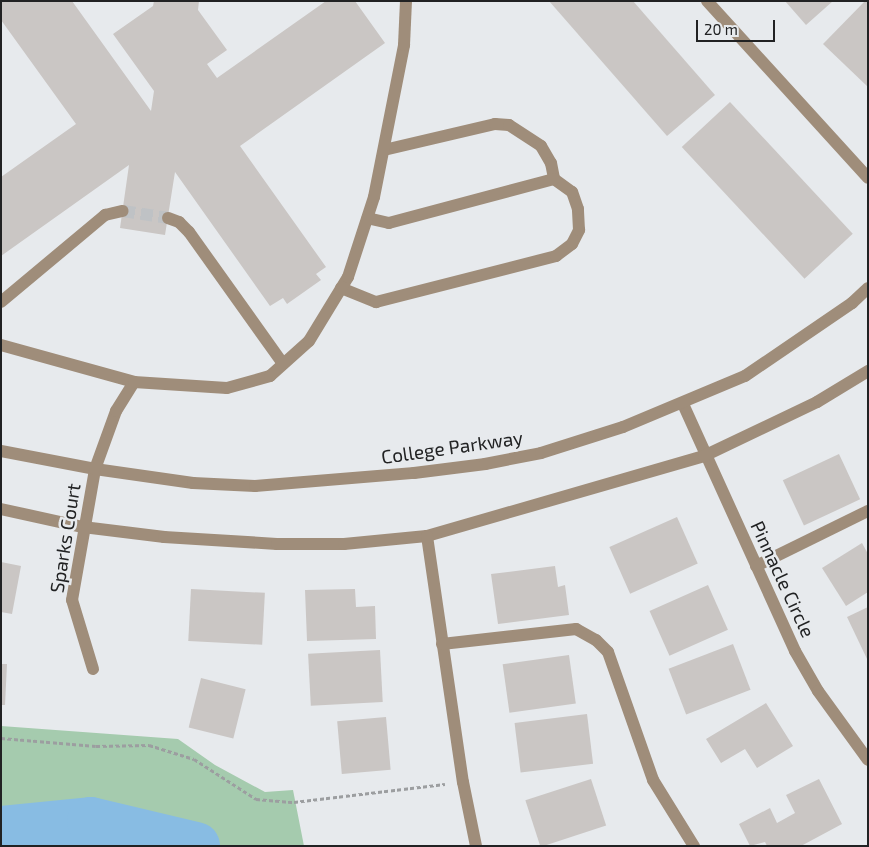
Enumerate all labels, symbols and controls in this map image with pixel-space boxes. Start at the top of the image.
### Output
scale bar [699,10,778,42]
text: 20 m [704,20,738,38]
street label: College Parkway [380,426,524,468]
street label: Sparks Court [45,482,85,594]
street label: Pinnacle Circle [746,517,820,641]

